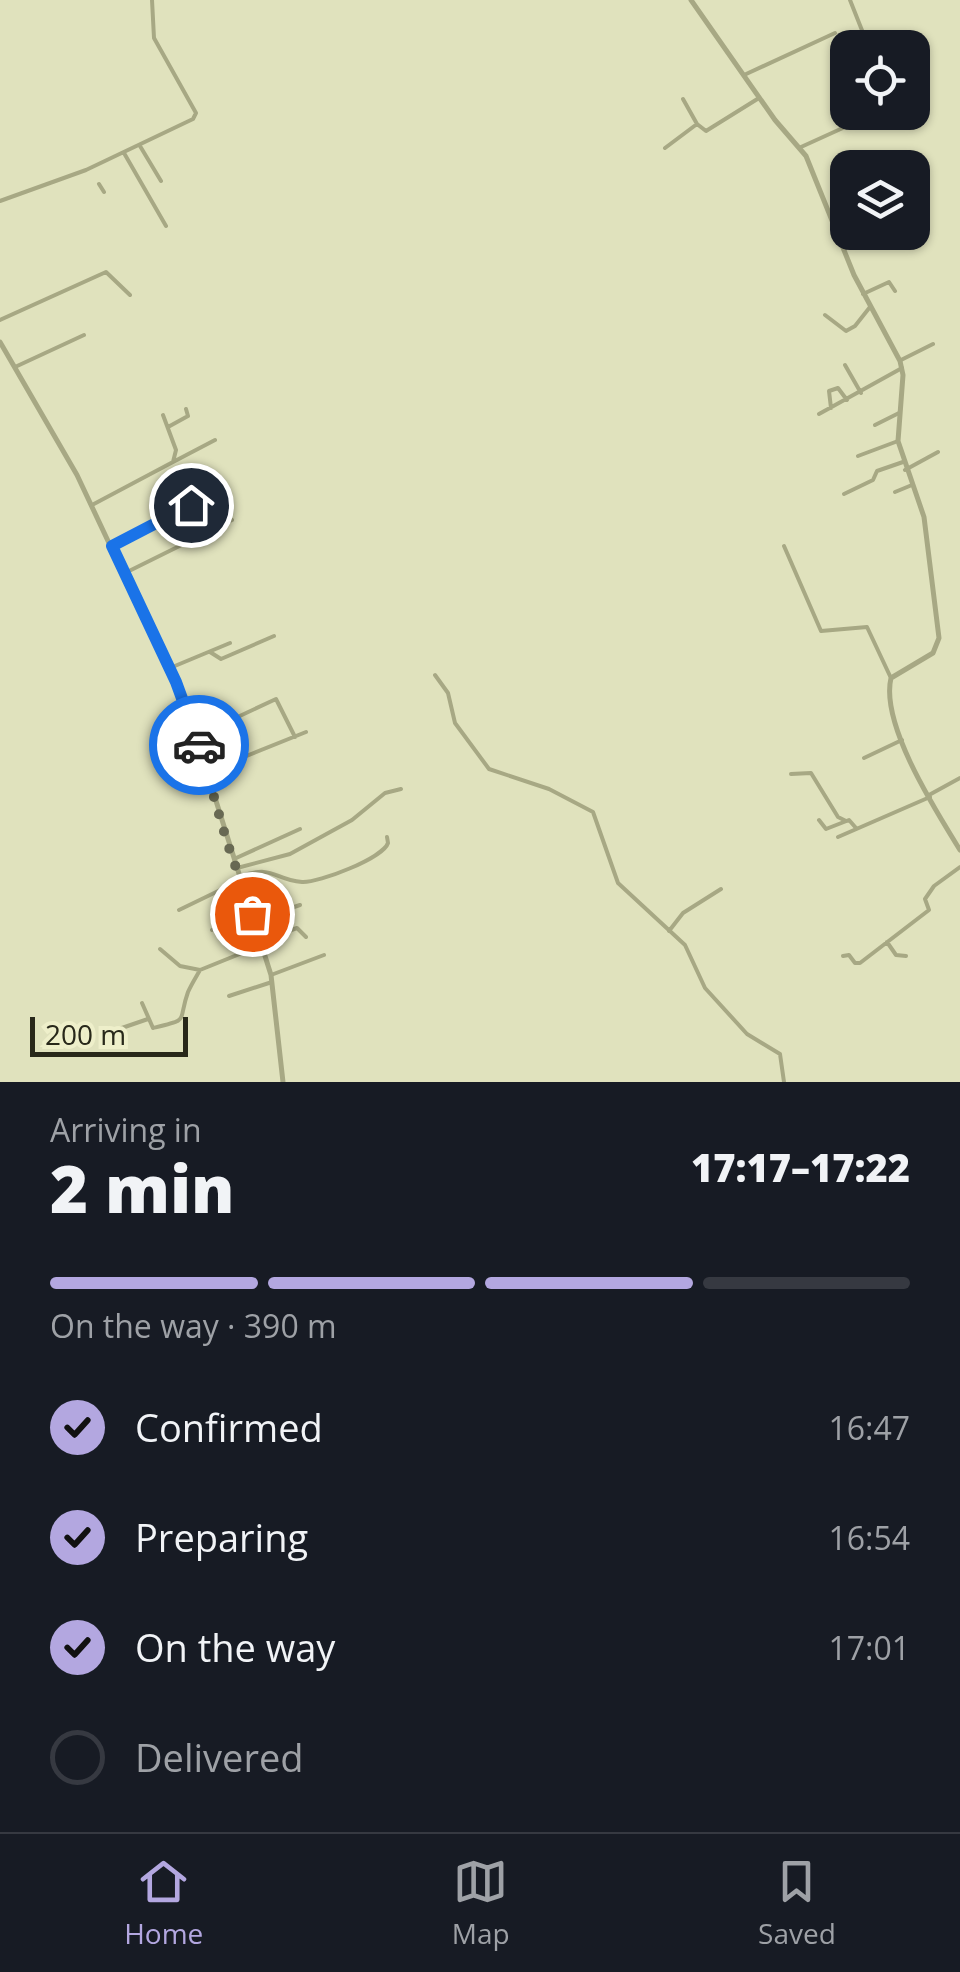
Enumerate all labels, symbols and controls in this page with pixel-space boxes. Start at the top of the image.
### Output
map controls [830,30,930,250]
button: locate [830,30,930,130]
button: layers [830,150,930,250]
pin [149,463,234,548]
icon: home [164,478,219,533]
courier [149,695,249,795]
icon: car [172,718,227,773]
pin [210,872,295,957]
icon: bag [225,887,280,942]
scale bar [30,1012,188,1056]
text: 200 m [45,1015,126,1053]
text: Arriving in [50,1108,202,1151]
text: 17:17–17:22 [691,1141,910,1193]
text: 2 min [50,1144,235,1232]
text: On the way · 390 m [50,1304,337,1347]
icon: check [50,1400,105,1455]
text: Confirmed [135,1401,323,1453]
text: 16:47 [828,1406,910,1449]
icon: check [50,1510,105,1565]
text: Preparing [135,1511,308,1563]
text: 16:54 [828,1516,910,1559]
icon: check [50,1620,105,1675]
text: On the way [135,1621,335,1673]
text: 17:01 [828,1626,910,1669]
text: Delivered [135,1731,304,1783]
tab: Home [124,1854,203,1952]
tab: Map [452,1854,510,1952]
tab: Saved [758,1854,836,1952]

